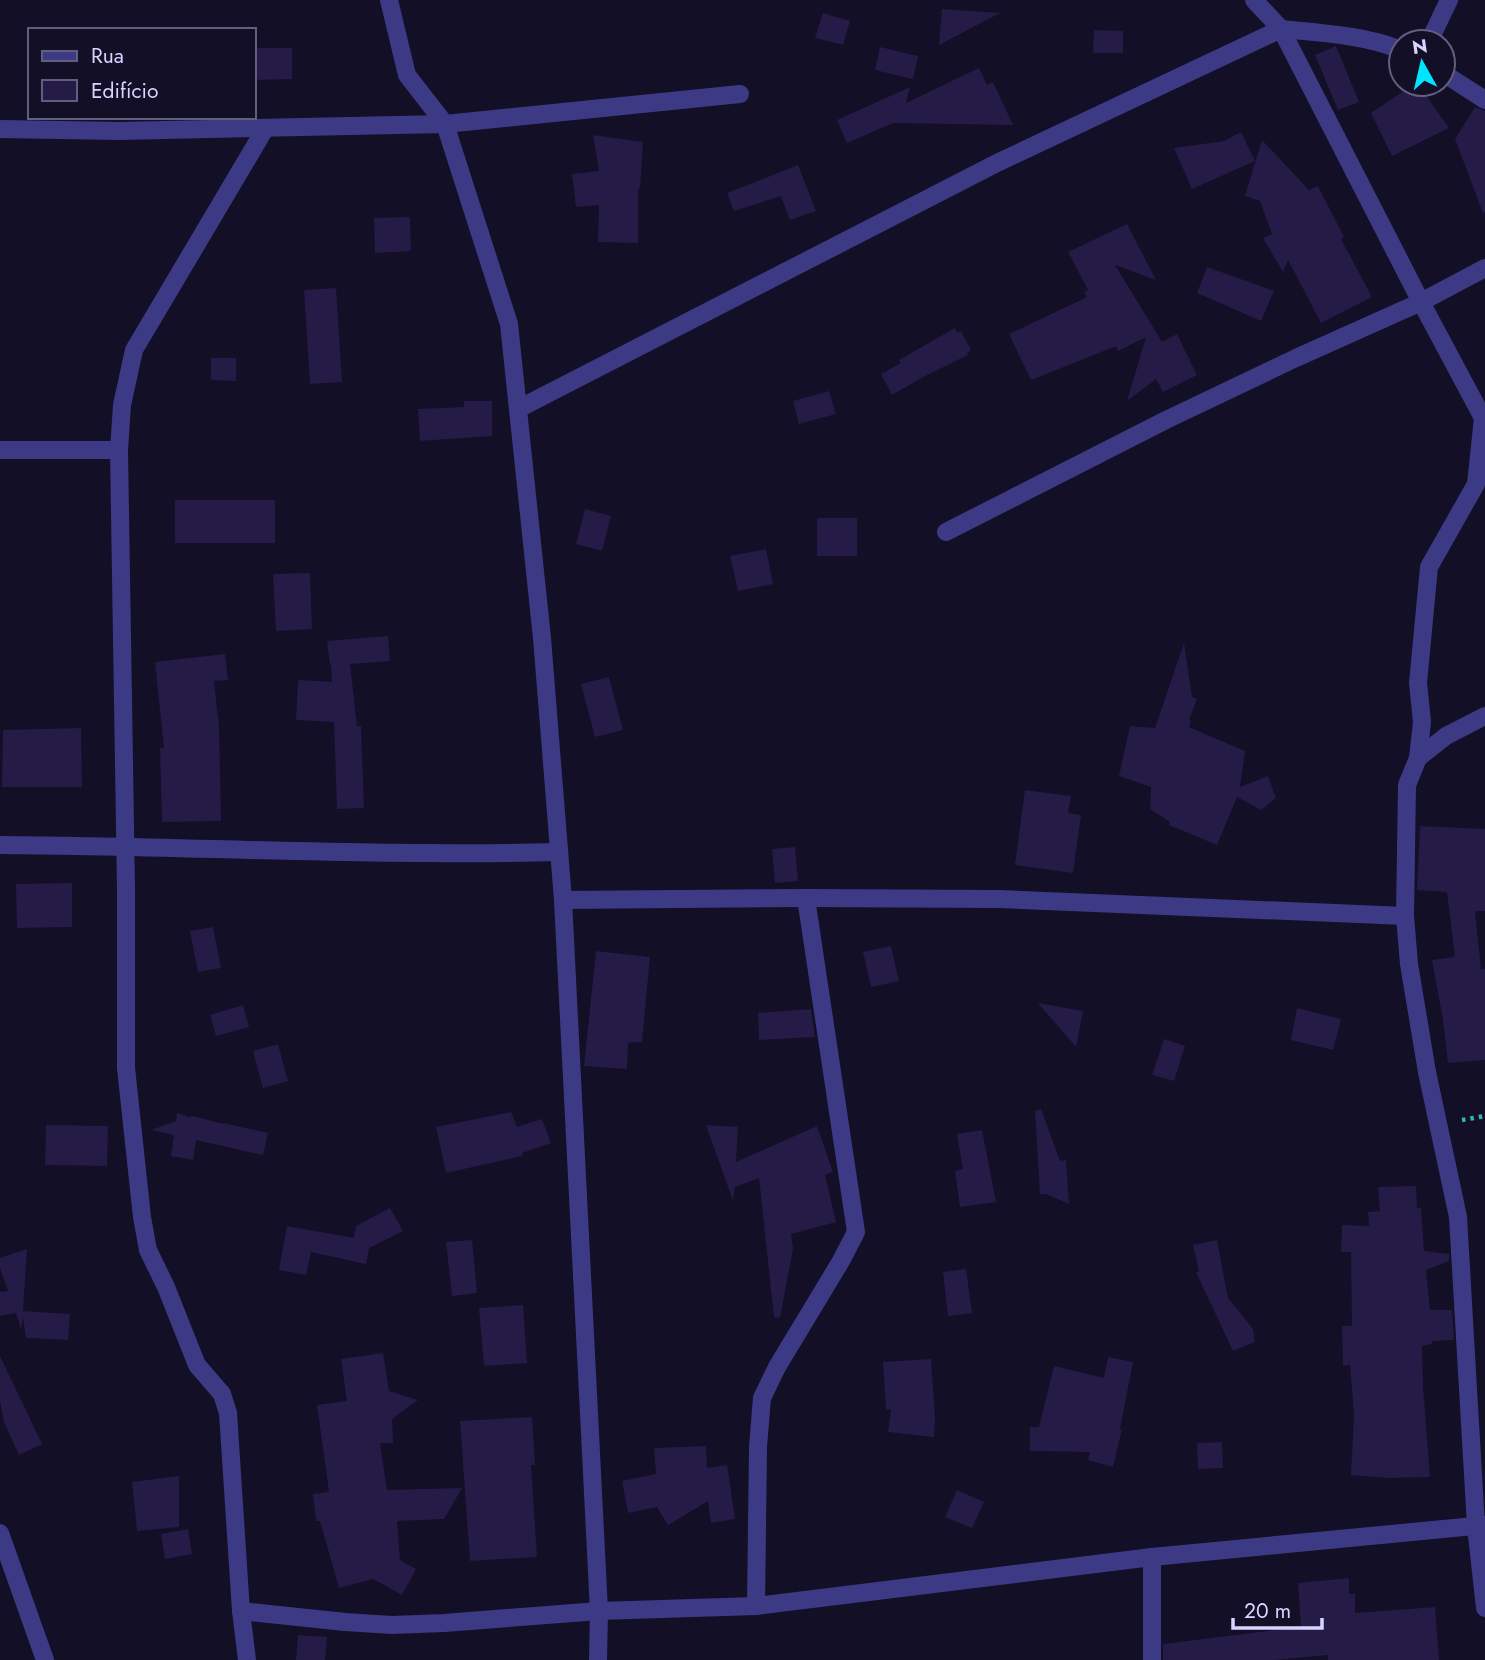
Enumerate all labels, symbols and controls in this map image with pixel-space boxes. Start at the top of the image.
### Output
legend [28,28,256,119]
north arrow [1387,28,1457,98]
text: N [1410,32,1429,61]
text: Rua [91,41,124,71]
text: Edifício [91,76,158,106]
scale bar [1233,1586,1322,1630]
text: 20 m [1244,1596,1291,1626]

